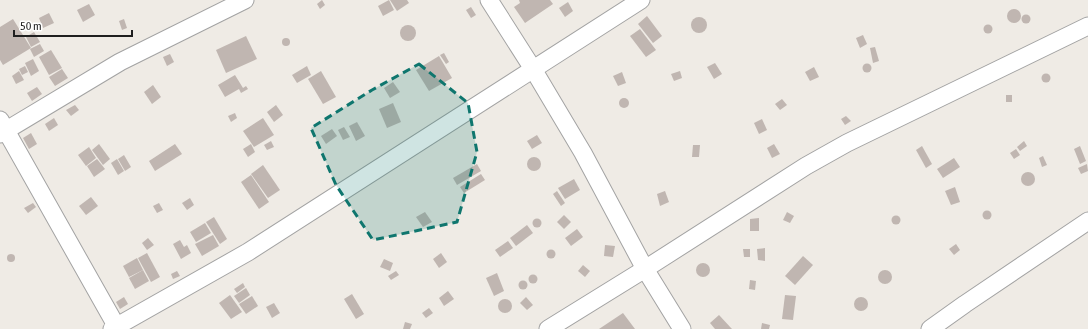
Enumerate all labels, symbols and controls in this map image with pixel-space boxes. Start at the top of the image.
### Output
scale bar [14,12,132,38]
text: 50 m [20,19,42,33]

